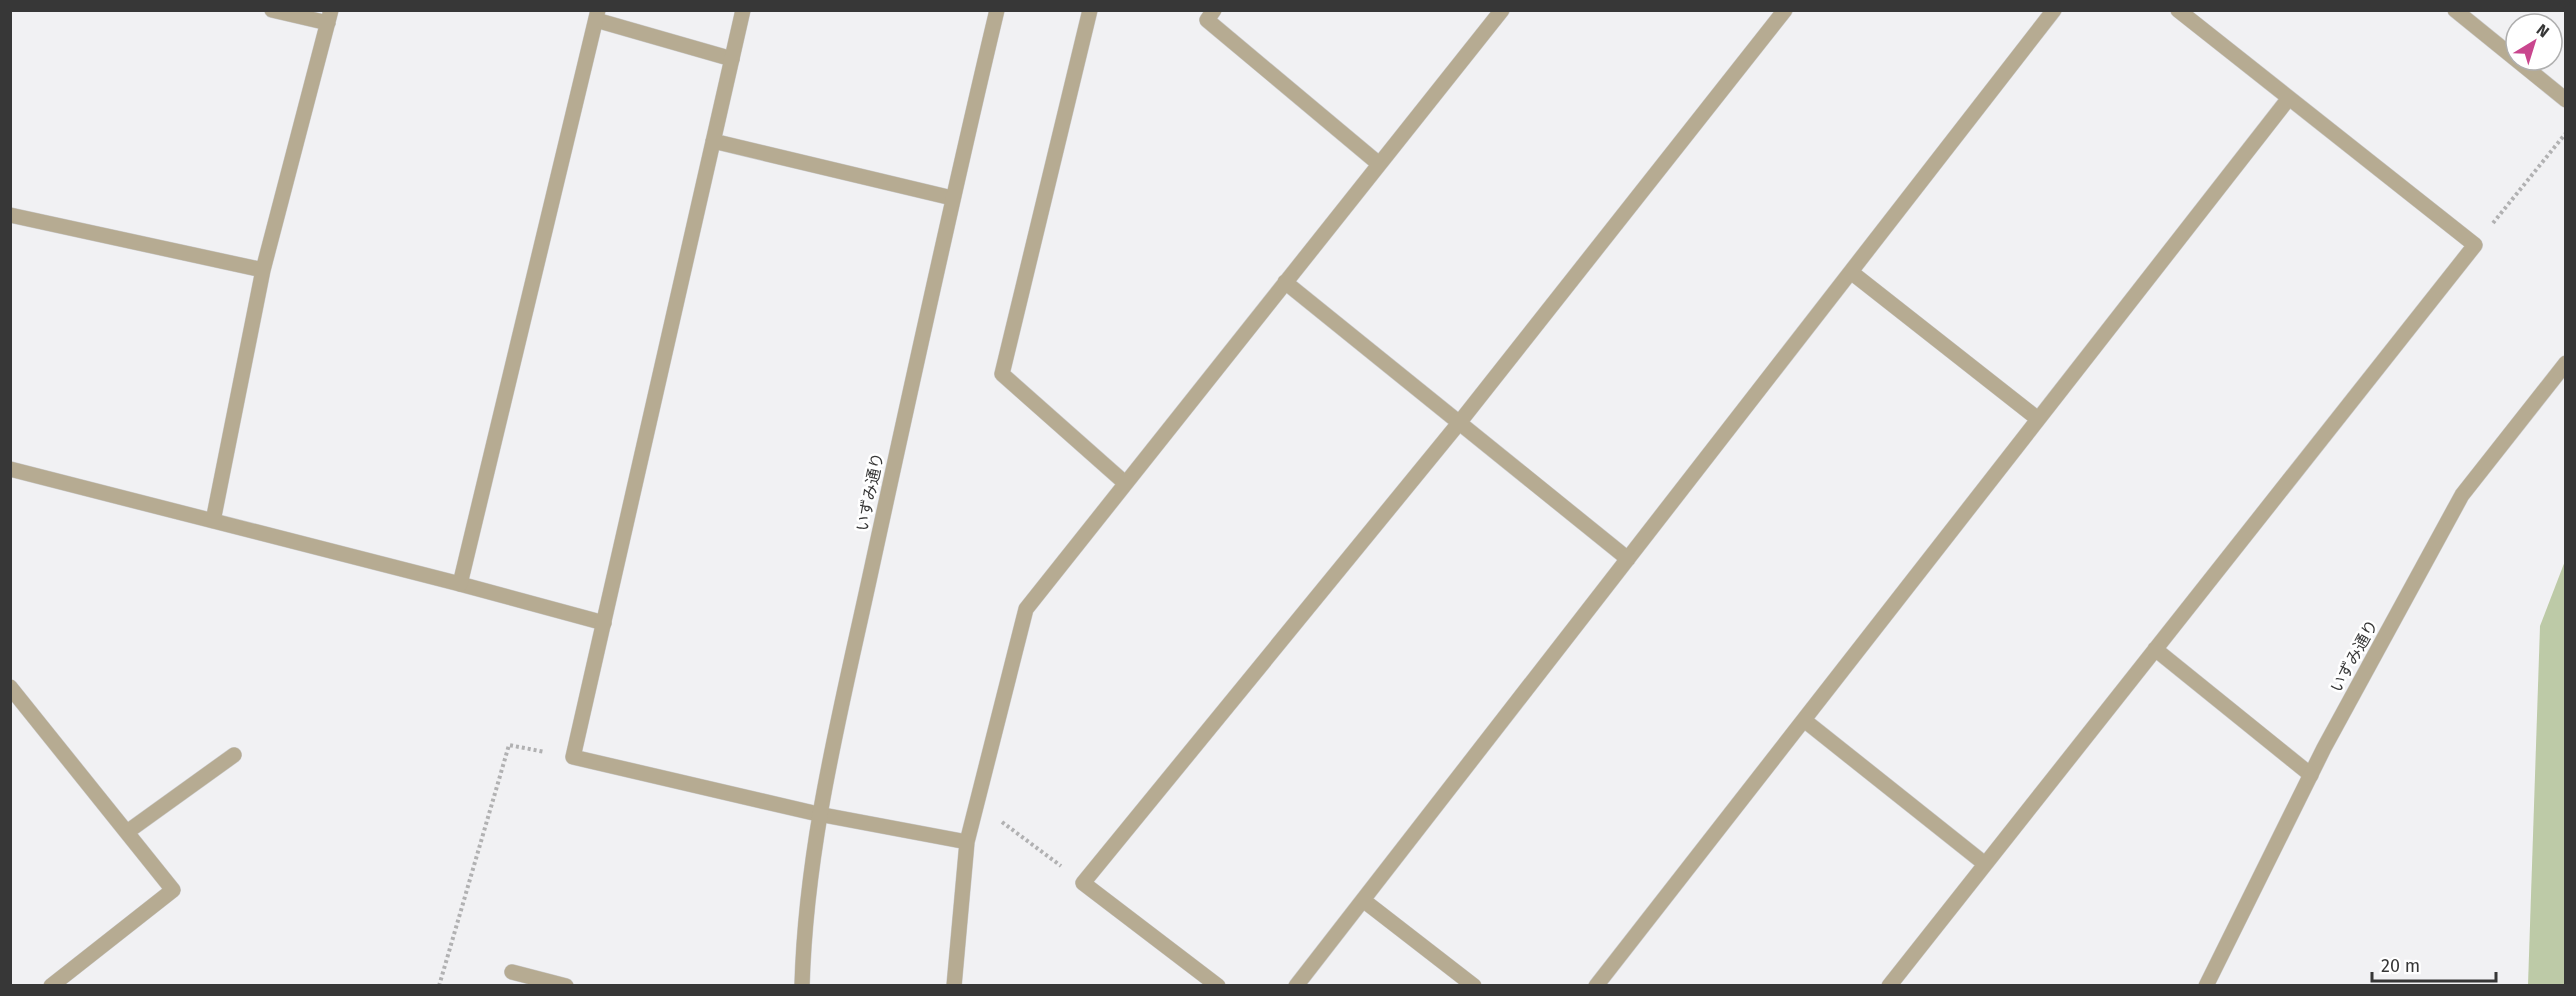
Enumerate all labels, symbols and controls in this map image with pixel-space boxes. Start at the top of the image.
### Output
north arrow [2504,12,2564,72]
text: N [2533,20,2553,41]
street label: いずみ通り [852,451,888,533]
street label: いずみ通り [2326,616,2382,696]
scale bar [2372,945,2496,983]
text: 20 m [2381,955,2420,977]

